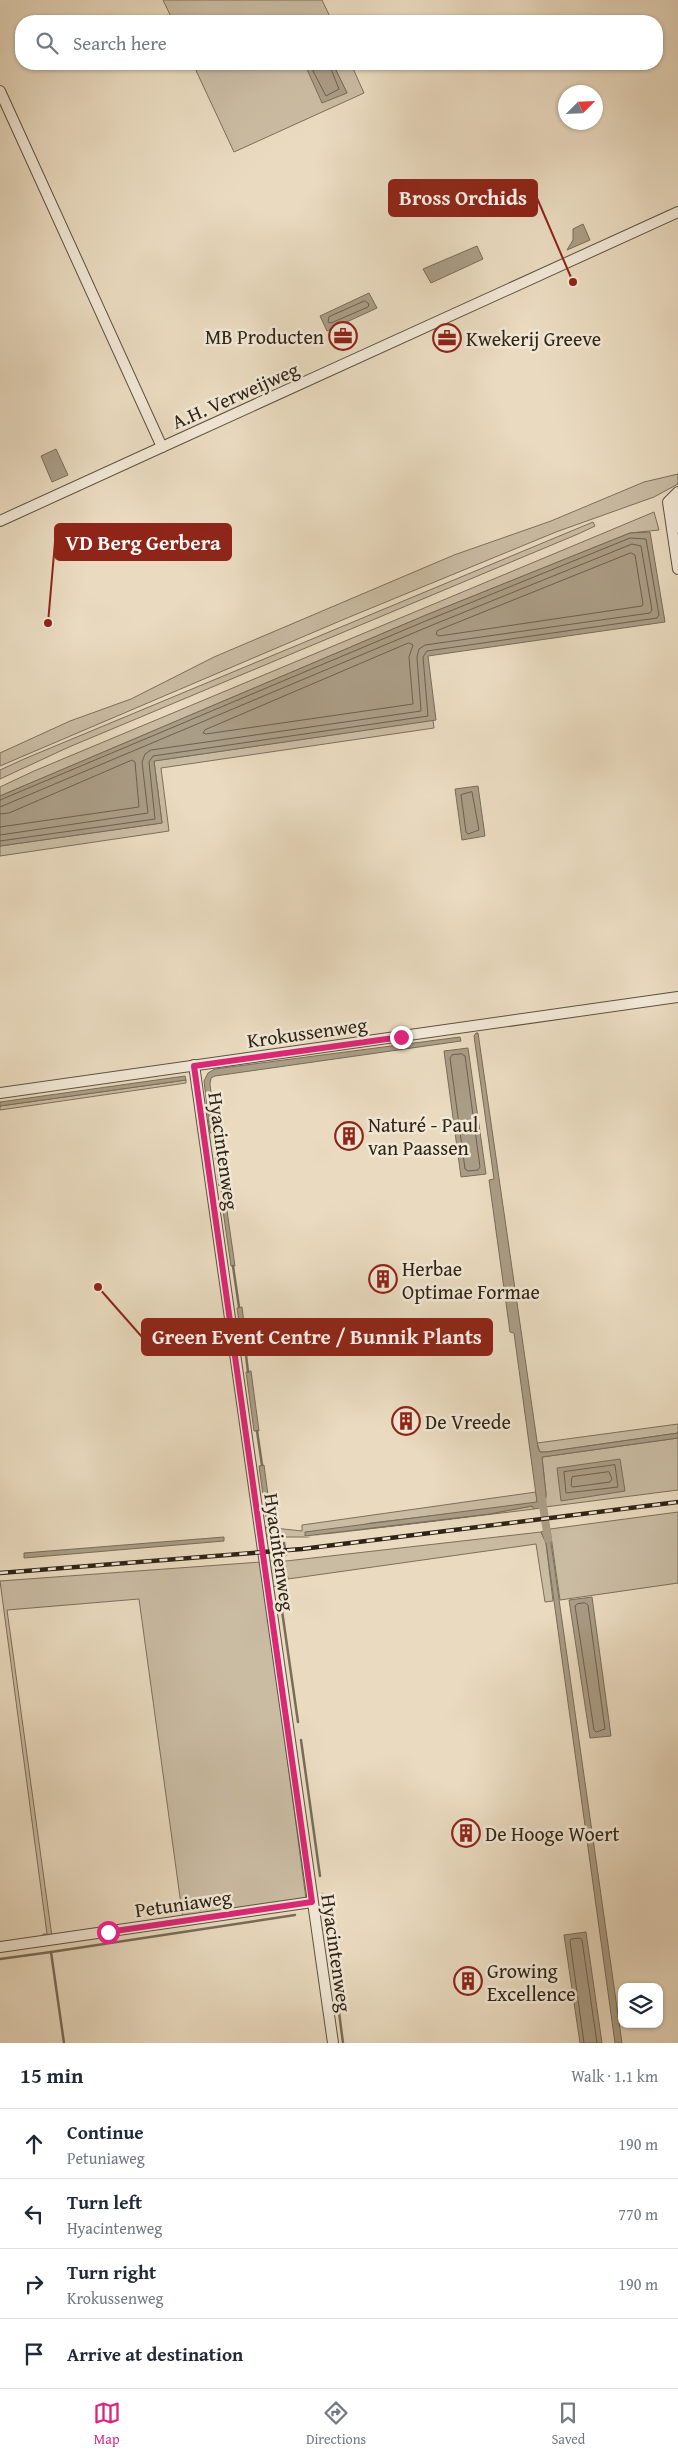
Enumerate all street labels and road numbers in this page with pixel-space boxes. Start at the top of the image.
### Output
street label: A.H. Verweijweg [167,354,303,436]
street label: Krokussenweg [245,1009,369,1055]
street label: Hyacintenweg [201,1090,247,1212]
street label: Hyacintenweg [257,1491,303,1613]
street label: Petuniaweg [133,1882,233,1924]
street label: Hyacintenweg [314,1892,360,2014]

